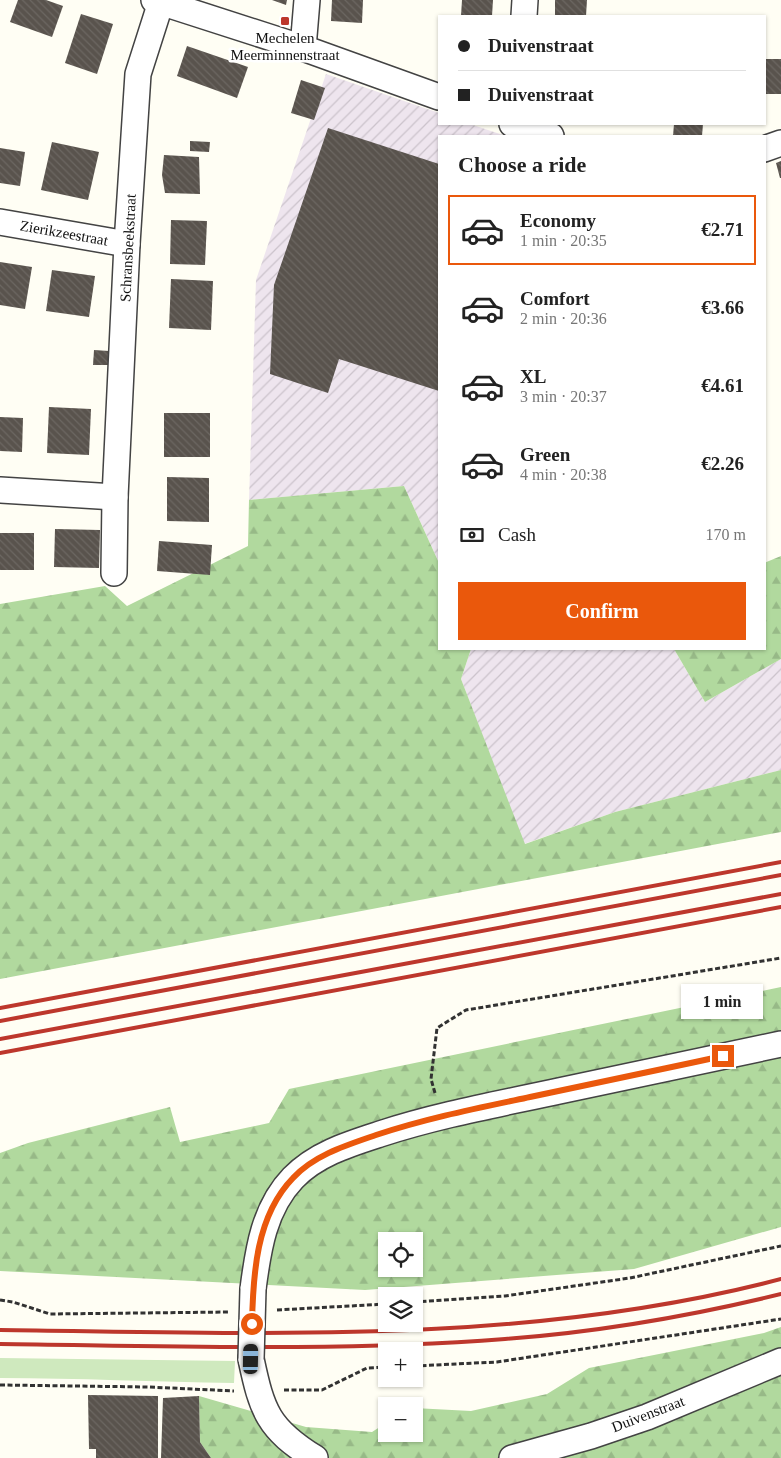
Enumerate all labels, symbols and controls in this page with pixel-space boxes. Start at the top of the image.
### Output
marker: Mechelen Meerminnenstraat [279,15,291,27]
place label: Mechelen Meerminnenstraat [230,30,340,63]
text: Duivenstraat [488,35,594,56]
text: Duivenstraat [488,84,594,105]
text: Choose a ride [458,152,586,177]
street label: Schransbeekstraat [117,193,139,302]
icon: car [460,208,505,253]
text: Economy [520,210,596,231]
street label: Zierikzeestraat [19,217,110,249]
text: €2.71 [701,219,744,240]
text: 1 min · 20:35 [520,232,607,249]
icon: car [460,286,505,331]
text: Comfort [520,288,590,309]
text: €3.66 [701,297,744,318]
text: 2 min · 20:36 [520,310,607,327]
icon: car [460,364,505,409]
text: XL [520,366,546,387]
text: €4.61 [701,375,744,396]
text: 3 min · 20:37 [520,388,607,405]
icon: car [460,442,505,487]
text: Green [520,444,570,465]
text: €2.26 [701,453,744,474]
text: 4 min · 20:38 [520,466,607,483]
icon: cash [458,521,486,549]
text: Cash [498,524,536,545]
text: 170 m [706,526,746,543]
button: Confirm [458,582,746,640]
callout: 1 min [682,984,764,1018]
text: 1 min [703,993,741,1010]
route end [712,1045,734,1067]
map controls [378,1232,423,1442]
button: locate [378,1232,423,1277]
button: layers [378,1287,423,1332]
route start [241,1313,263,1335]
button: + [378,1342,423,1387]
car [243,1344,258,1374]
street label: Duivenstraat [609,1393,687,1435]
button: − [378,1397,423,1442]

